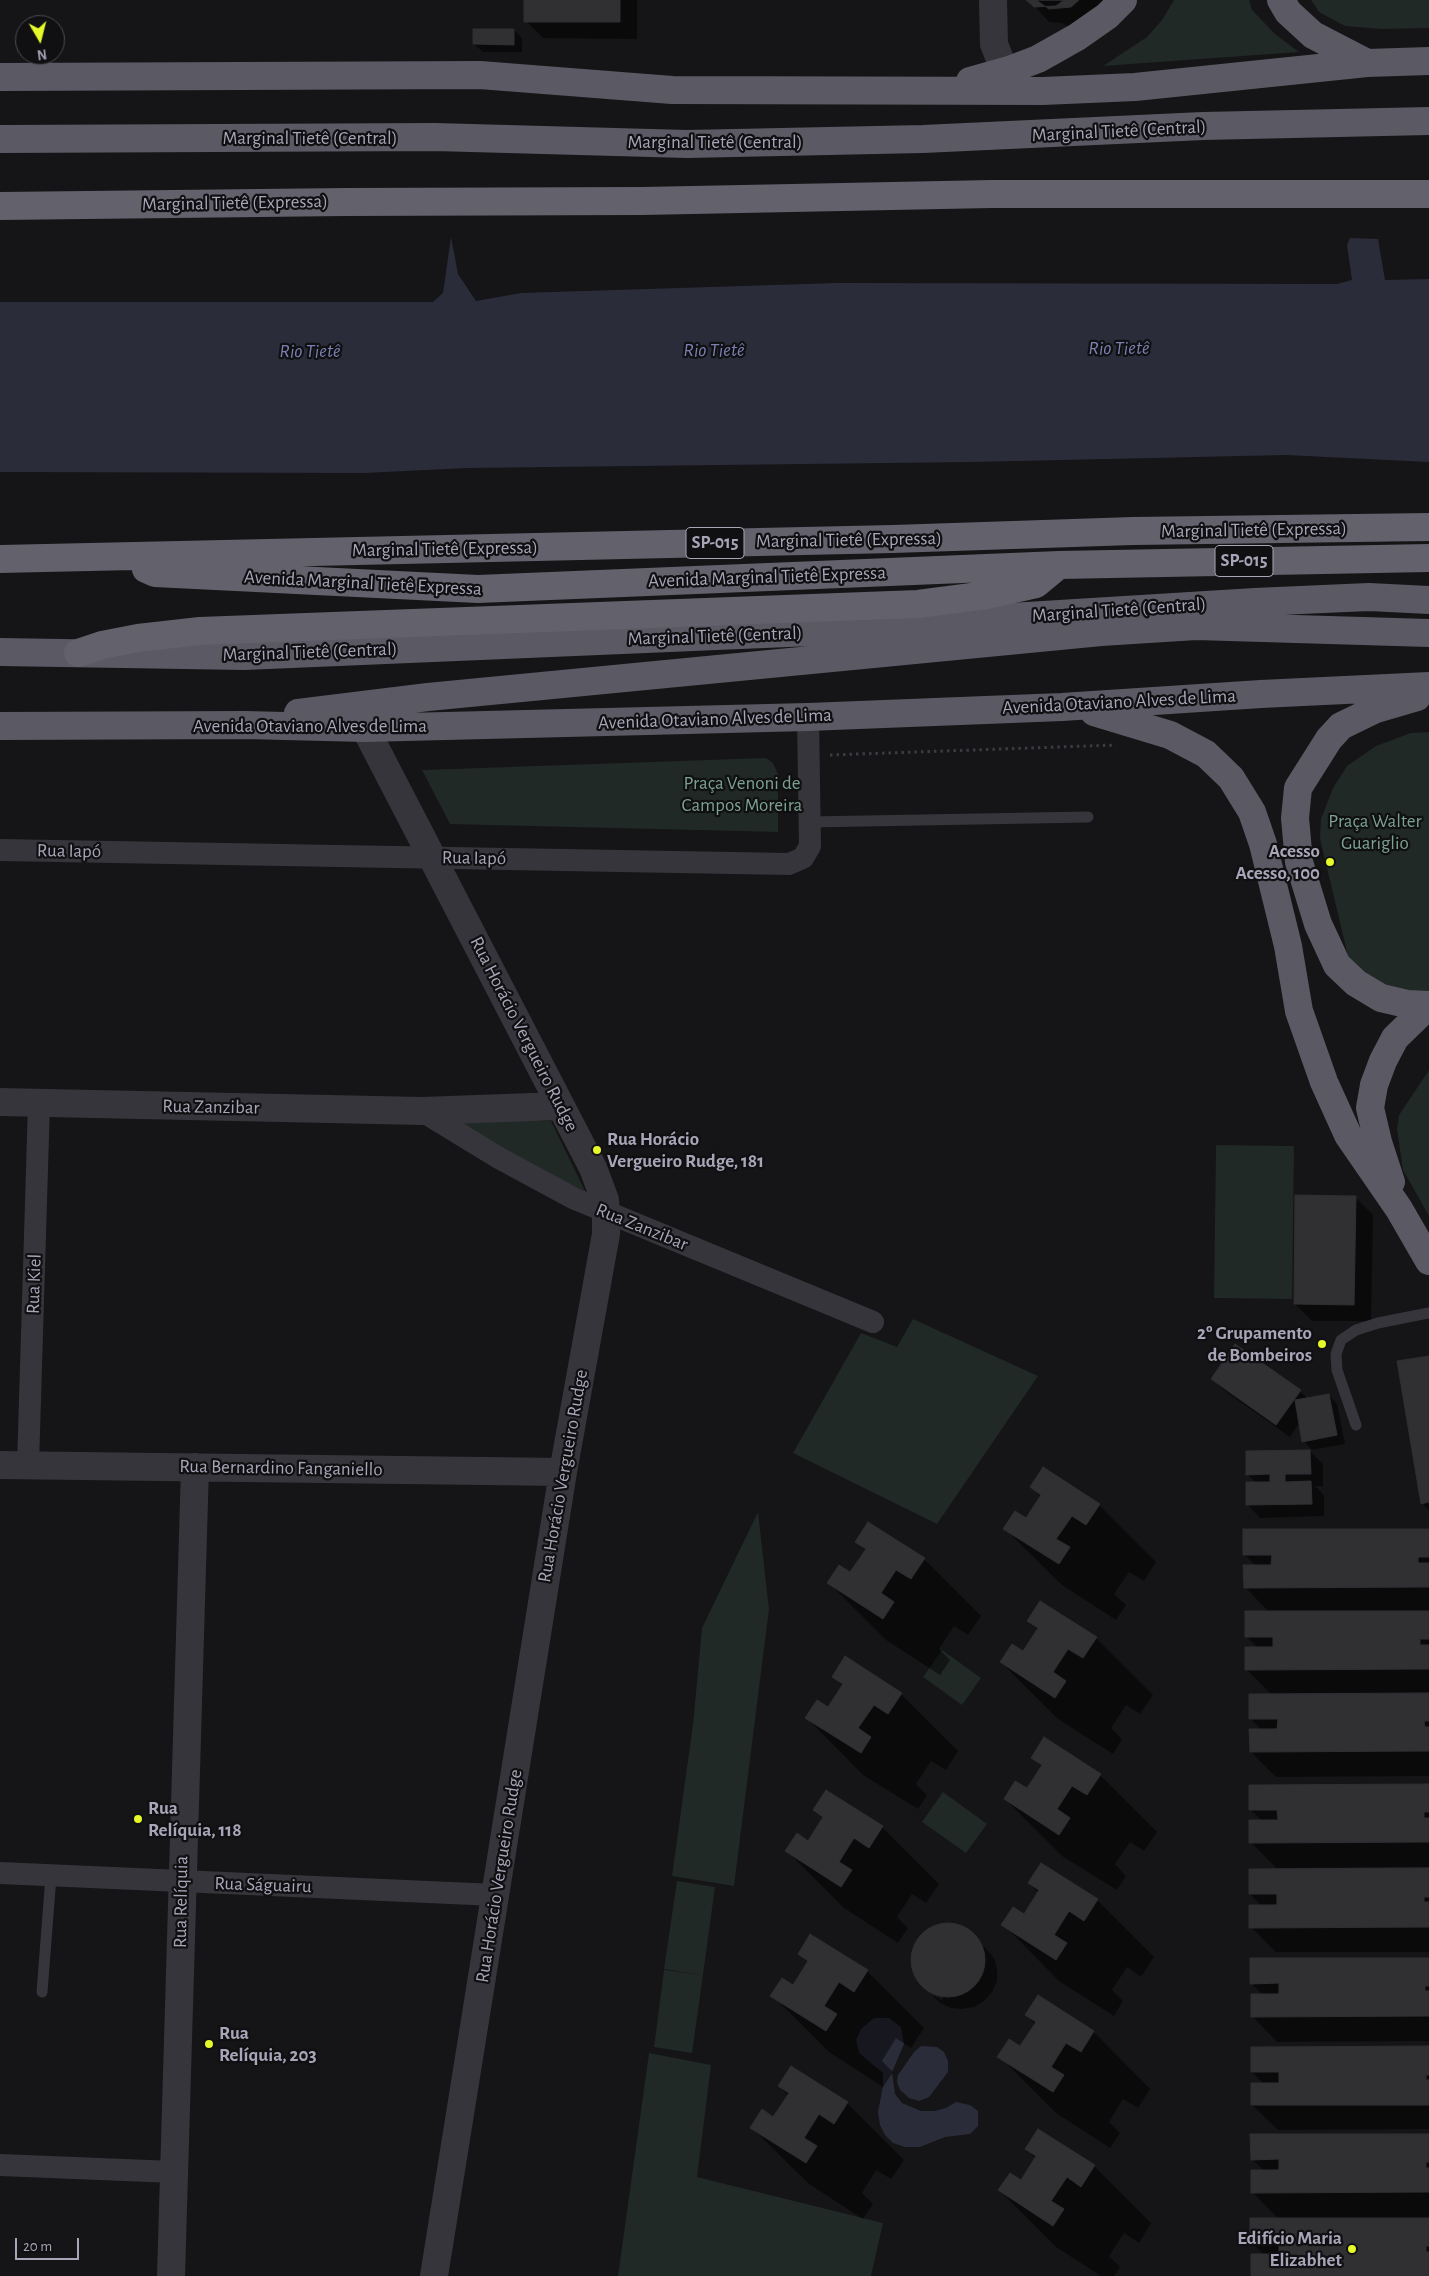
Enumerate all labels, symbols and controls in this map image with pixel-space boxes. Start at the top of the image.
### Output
north arrow [15,15,65,65]
text: N [36,46,48,61]
street label: Marginal Tietê (Central) [1031,115,1207,147]
street label: Marginal Tietê (Central) [223,127,397,149]
street label: Marginal Tietê (Central) [628,131,802,153]
street label: Marginal Tietê (Expressa) [142,190,328,216]
water label: Rio Tietê [1088,336,1150,360]
water label: Rio Tietê [683,338,745,362]
water label: Rio Tietê [279,339,341,363]
street label: Marginal Tietê (Expressa) [1161,517,1347,543]
street label: Marginal Tietê (Expressa) [756,527,942,553]
road number: SP-015 [686,528,744,558]
street label: Marginal Tietê (Expressa) [352,536,538,562]
road number: SP-015 [1215,546,1273,576]
street label: Avenida Marginal Tietê Expressa [648,561,886,593]
street label: Avenida Marginal Tietê Expressa [244,565,482,601]
street label: Marginal Tietê (Central) [1031,593,1207,627]
street label: Marginal Tietê (Central) [627,622,803,650]
street label: Marginal Tietê (Central) [222,638,398,666]
street label: Avenida Otaviano Alves de Lima [1002,684,1236,720]
street label: Avenida Otaviano Alves de Lima [598,704,832,734]
street label: Avenida Otaviano Alves de Lima [193,715,427,737]
park label: Praça Venoni de Campos Moreira [682,772,802,816]
park label: Praça Walter Guariglio [1328,810,1422,854]
street label: Rua Iapó [37,839,101,863]
place label: Acesso Acesso, 100 [1235,840,1320,884]
street label: Rua Iapó [442,846,506,870]
marker: Acesso Acesso, 100 [1324,856,1336,868]
street label: Rua Horácio Vergueiro Rudge [465,933,583,1135]
street label: Rua Zanzibar [162,1095,260,1119]
place label: Rua Horácio Vergueiro Rudge, 181 [607,1128,764,1172]
marker: Rua Horácio Vergueiro Rudge, 181 [591,1144,603,1156]
street label: Rua Zanzibar [593,1198,691,1256]
street label: Rua Kiel [22,1254,46,1314]
place label: 2º Grupamento de Bombeiros [1197,1322,1312,1366]
marker: 2º Grupamento de Bombeiros [1316,1338,1328,1350]
street label: Rua Horácio Vergueiro Rudge [533,1368,593,1584]
street label: Rua Bernardino Fanganiello [179,1455,383,1481]
street label: Rua Horácio Vergueiro Rudge [471,1768,527,1984]
place label: Rua Relíquia, 118 [148,1797,242,1841]
marker: Rua Relíquia, 118 [132,1813,144,1825]
street label: Rua Relíquia [169,1856,193,1948]
street label: Rua Ságuairu [214,1872,312,1898]
place label: Rua Relíquia, 203 [219,2022,317,2066]
marker: Rua Relíquia, 203 [203,2038,215,2050]
place label: Edifício Maria Elizabhet [1237,2227,1342,2271]
scale bar [18,2228,81,2260]
text: 20 m [23,2239,52,2254]
marker: Edifício Maria Elizabhet [1346,2243,1358,2255]

